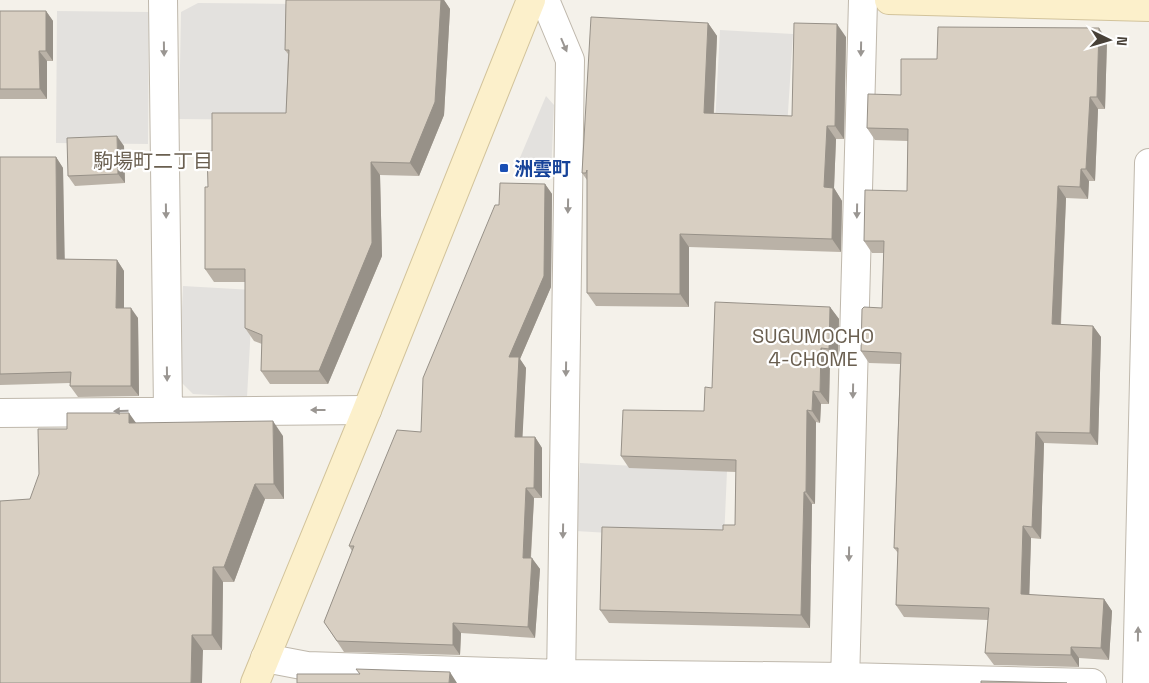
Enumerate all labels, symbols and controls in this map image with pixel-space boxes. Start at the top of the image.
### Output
north arrow [1084,15,1134,65]
text: N [1113,36,1131,47]
one-way arrow [560,38,568,52]
one-way arrow [160,41,168,57]
one-way arrow [857,41,865,57]
district label: 駒場町二丁目 [93,148,213,174]
place label: 洲雲町 [514,156,571,181]
marker: 洲雲町 [498,162,510,174]
one-way arrow [564,198,572,214]
one-way arrow [162,203,170,219]
one-way arrow [853,203,861,219]
district label: SUGUMOCHO 4-CHOME [752,323,874,372]
one-way arrow [561,361,569,377]
one-way arrow [164,366,172,382]
one-way arrow [849,383,857,399]
one-way arrow [310,406,326,414]
one-way arrow [113,407,129,415]
one-way arrow [559,523,567,539]
one-way arrow [844,546,852,562]
one-way arrow [1134,626,1142,642]

